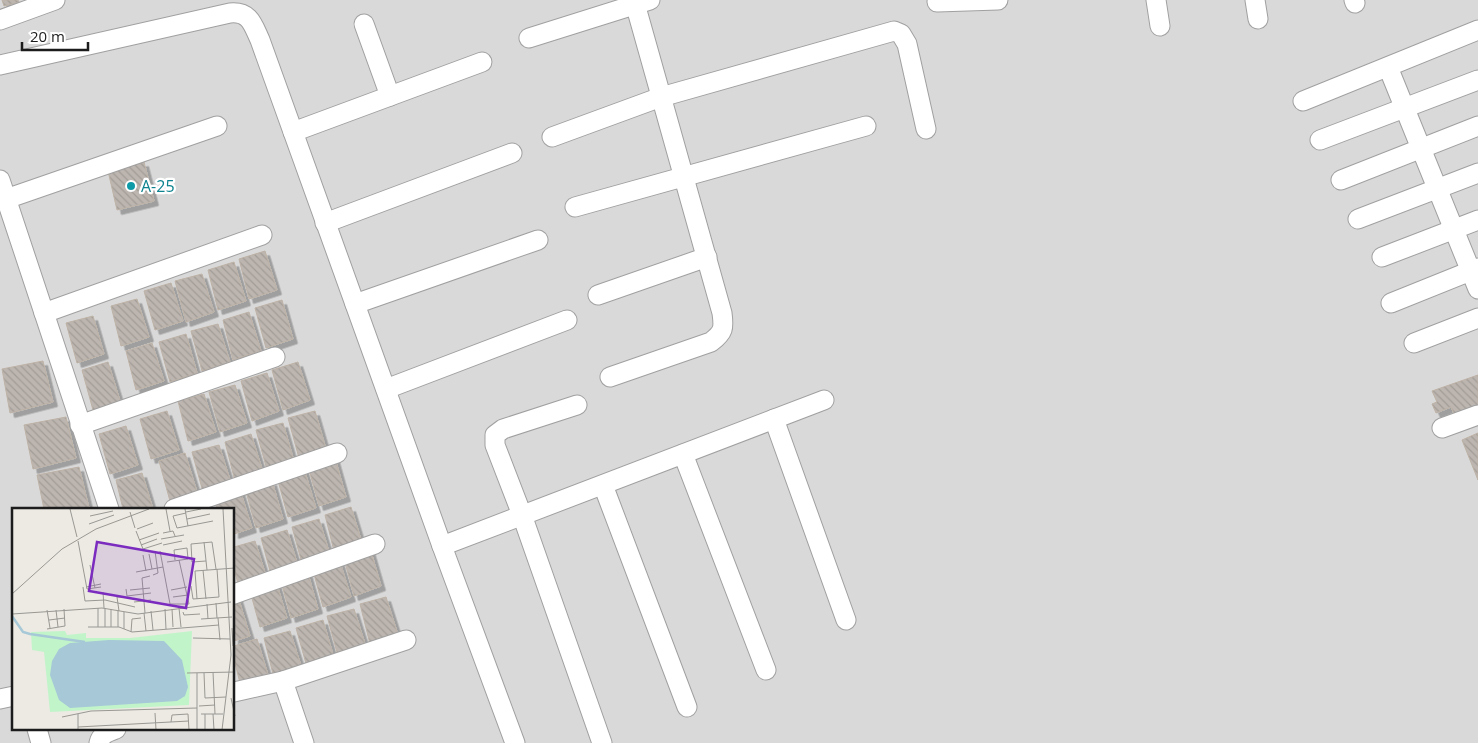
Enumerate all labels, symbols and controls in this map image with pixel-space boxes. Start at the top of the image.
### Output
scale bar [22,20,89,52]
text: 20 m [30,26,65,46]
place label: A-25 [141,175,175,197]
marker: A-25 [125,180,137,192]
inset map [12,508,235,730]

